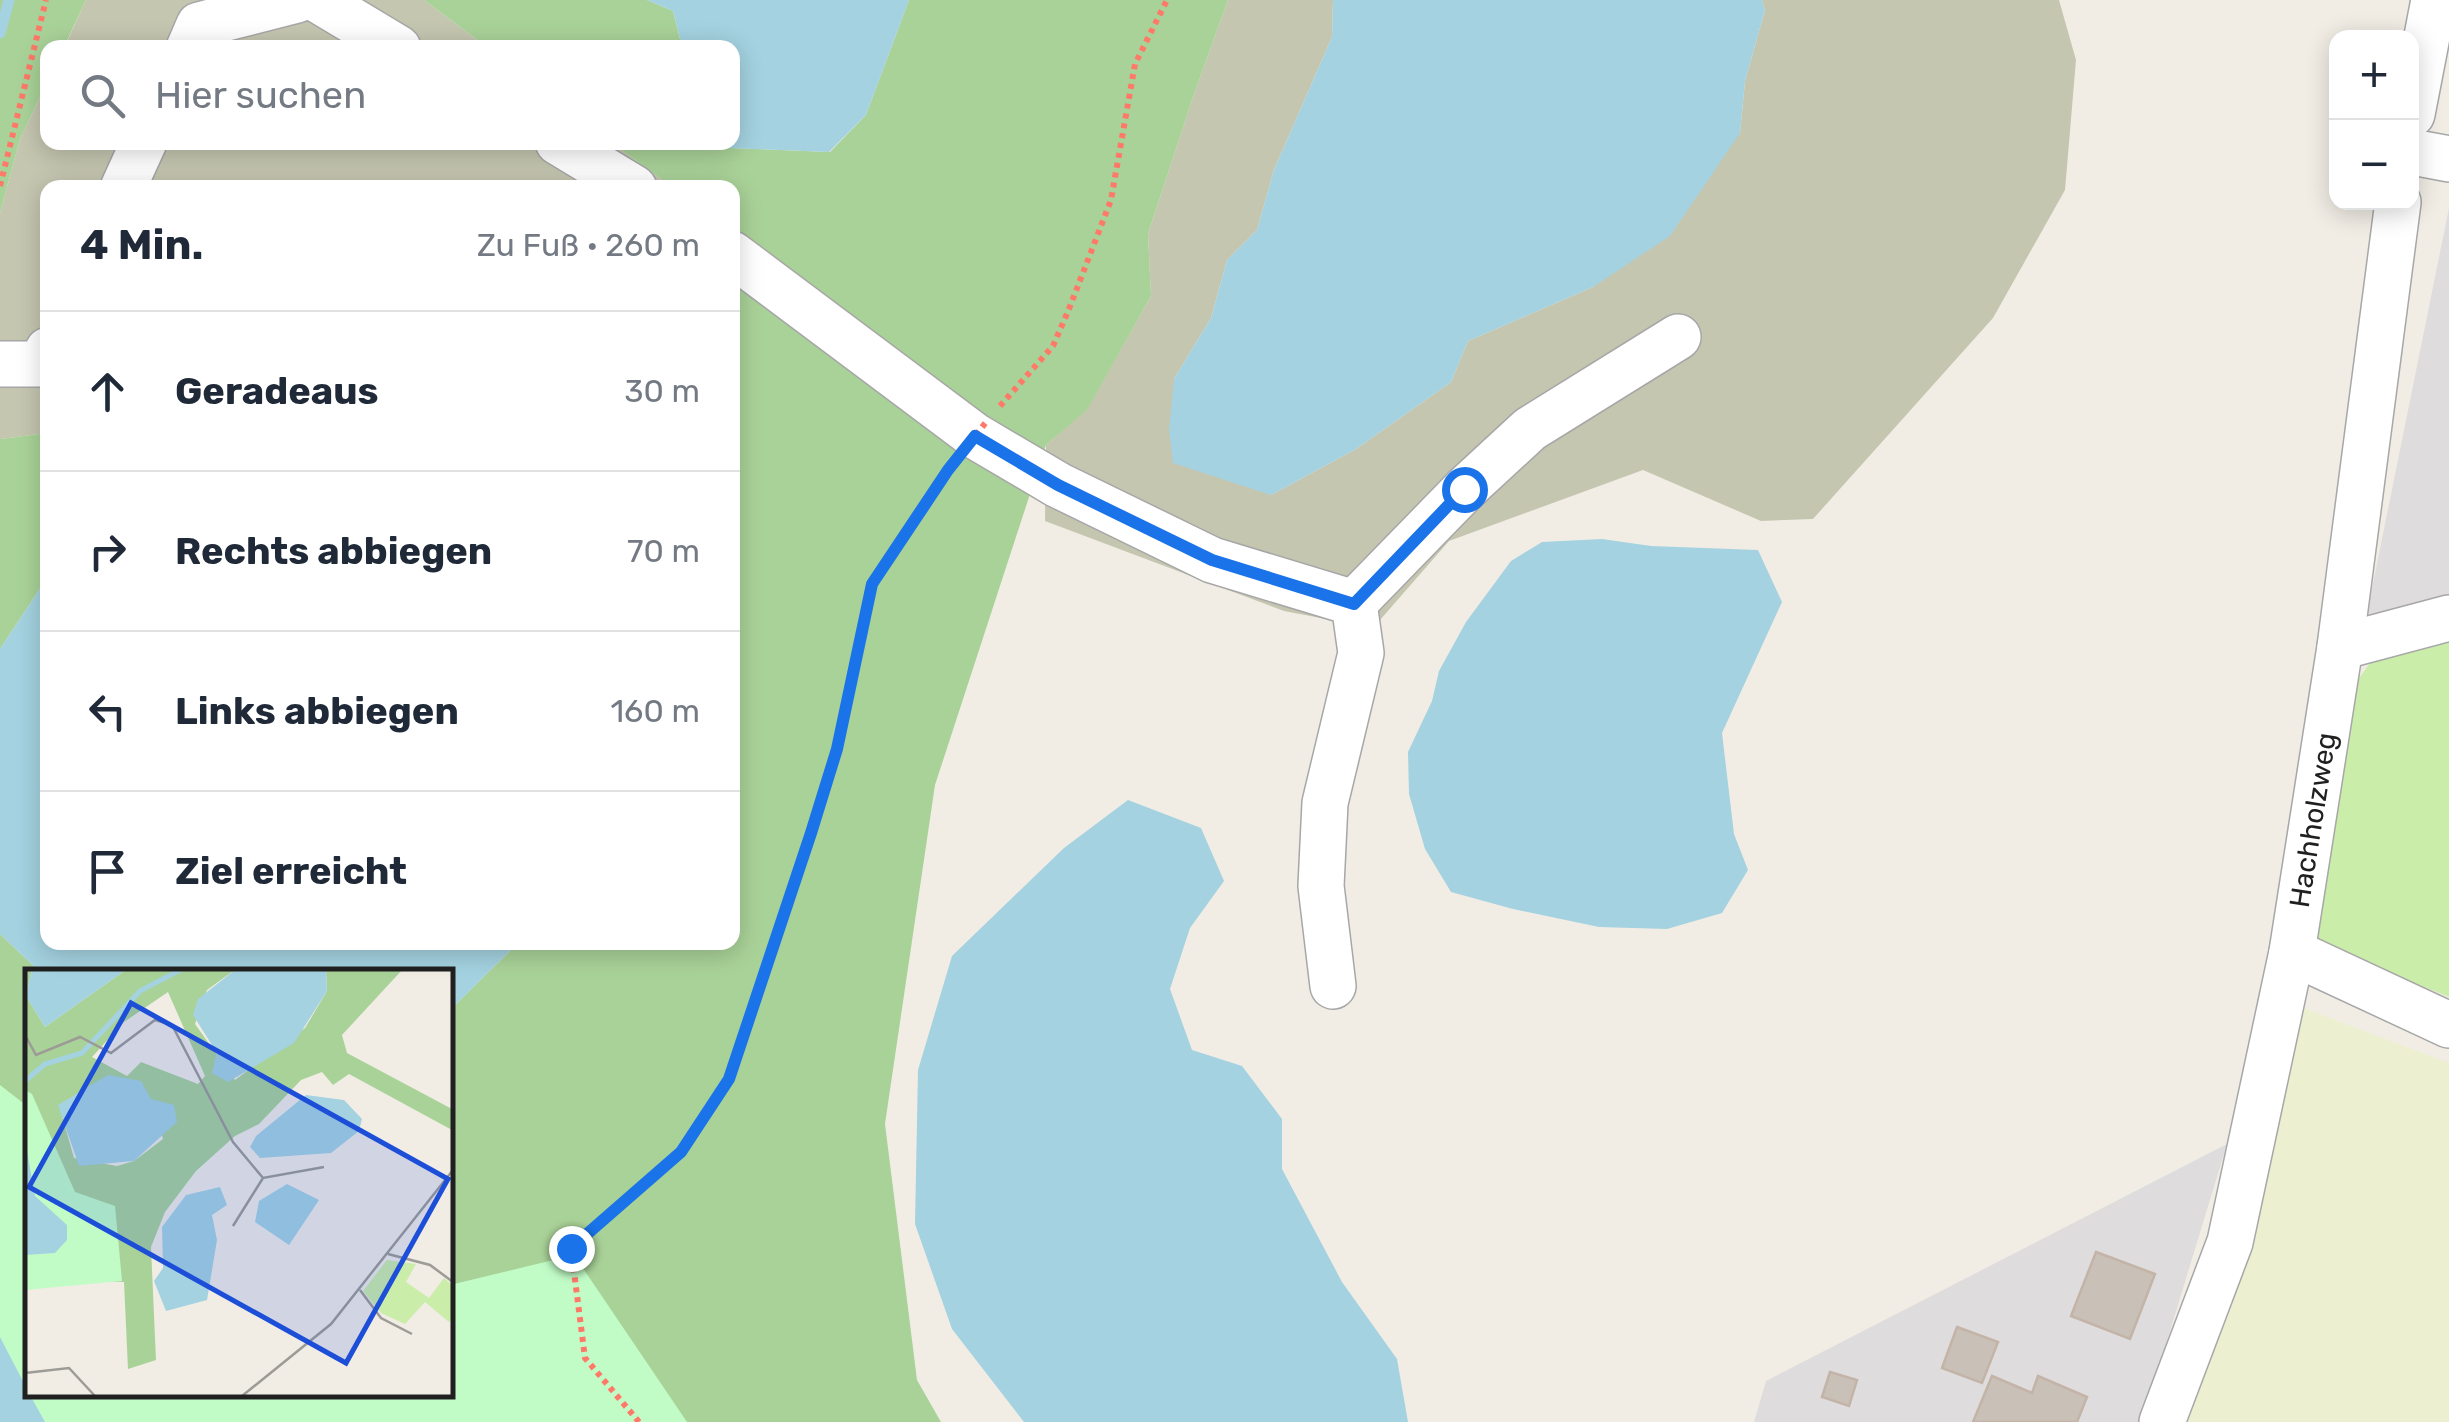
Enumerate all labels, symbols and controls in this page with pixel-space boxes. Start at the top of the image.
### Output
map controls [2329,30,2419,210]
button: + [2329,30,2419,120]
search box [40,40,740,150]
icon: search [75,68,130,123]
text: Hier suchen [155,72,366,118]
button: − [2329,120,2419,210]
text: 4 Min. [80,220,203,270]
text: Zu Fuß · 260 m [477,226,700,264]
icon: ahead [80,364,135,419]
text: Geradeaus [175,368,379,414]
text: 30 m [624,372,700,410]
route start [1442,467,1488,513]
icon: right [80,524,135,579]
text: Rechts abbiegen [175,528,492,574]
text: 70 m [627,532,700,570]
icon: left [80,684,135,739]
text: Links abbiegen [175,688,459,734]
text: 160 m [610,692,700,730]
street label: Hachholzweg [2283,730,2343,910]
icon: arrive [80,844,135,899]
text: Ziel erreicht [175,848,407,894]
inset map [25,969,452,1397]
route end [549,1226,595,1272]

